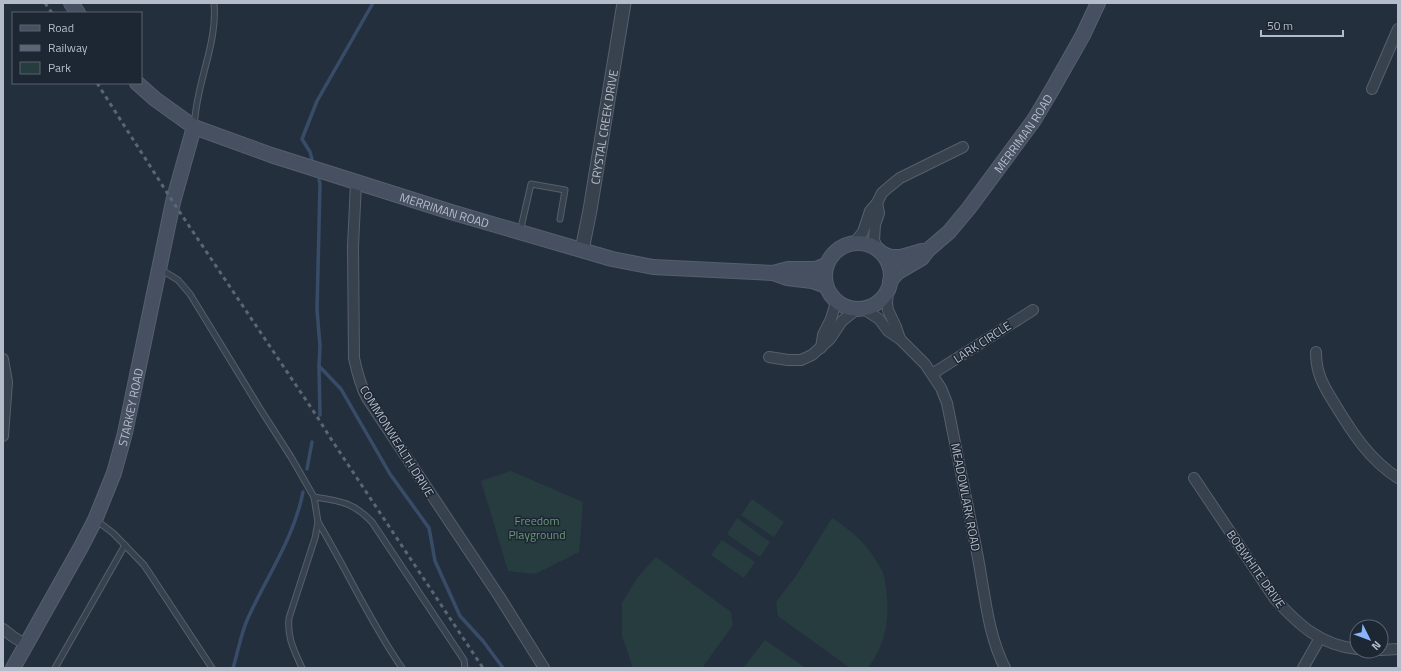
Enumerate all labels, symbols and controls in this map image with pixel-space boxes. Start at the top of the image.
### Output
legend [12,12,142,84]
scale bar [1261,12,1343,38]
text: 50 m [1267,16,1293,35]
text: Road [48,18,74,37]
text: Railway [48,38,88,57]
text: Park [48,58,71,77]
street label: CRYSTAL CREEK DRIVE [585,68,622,186]
street label: MERRIMAN ROAD [989,90,1057,177]
street label: MERRIMAN ROAD [397,187,492,232]
street label: LARK CIRCLE [949,316,1015,368]
street label: STARKEY ROAD [112,366,148,448]
street label: COMMONWEALTH DRIVE [355,382,439,501]
street label: MEADOWLARK ROAD [946,441,986,553]
park label: Freedom Playground [508,511,566,544]
street label: BOBWHITE DRIVE [1222,526,1290,612]
north arrow [1349,619,1389,659]
text: N [1368,638,1385,654]

